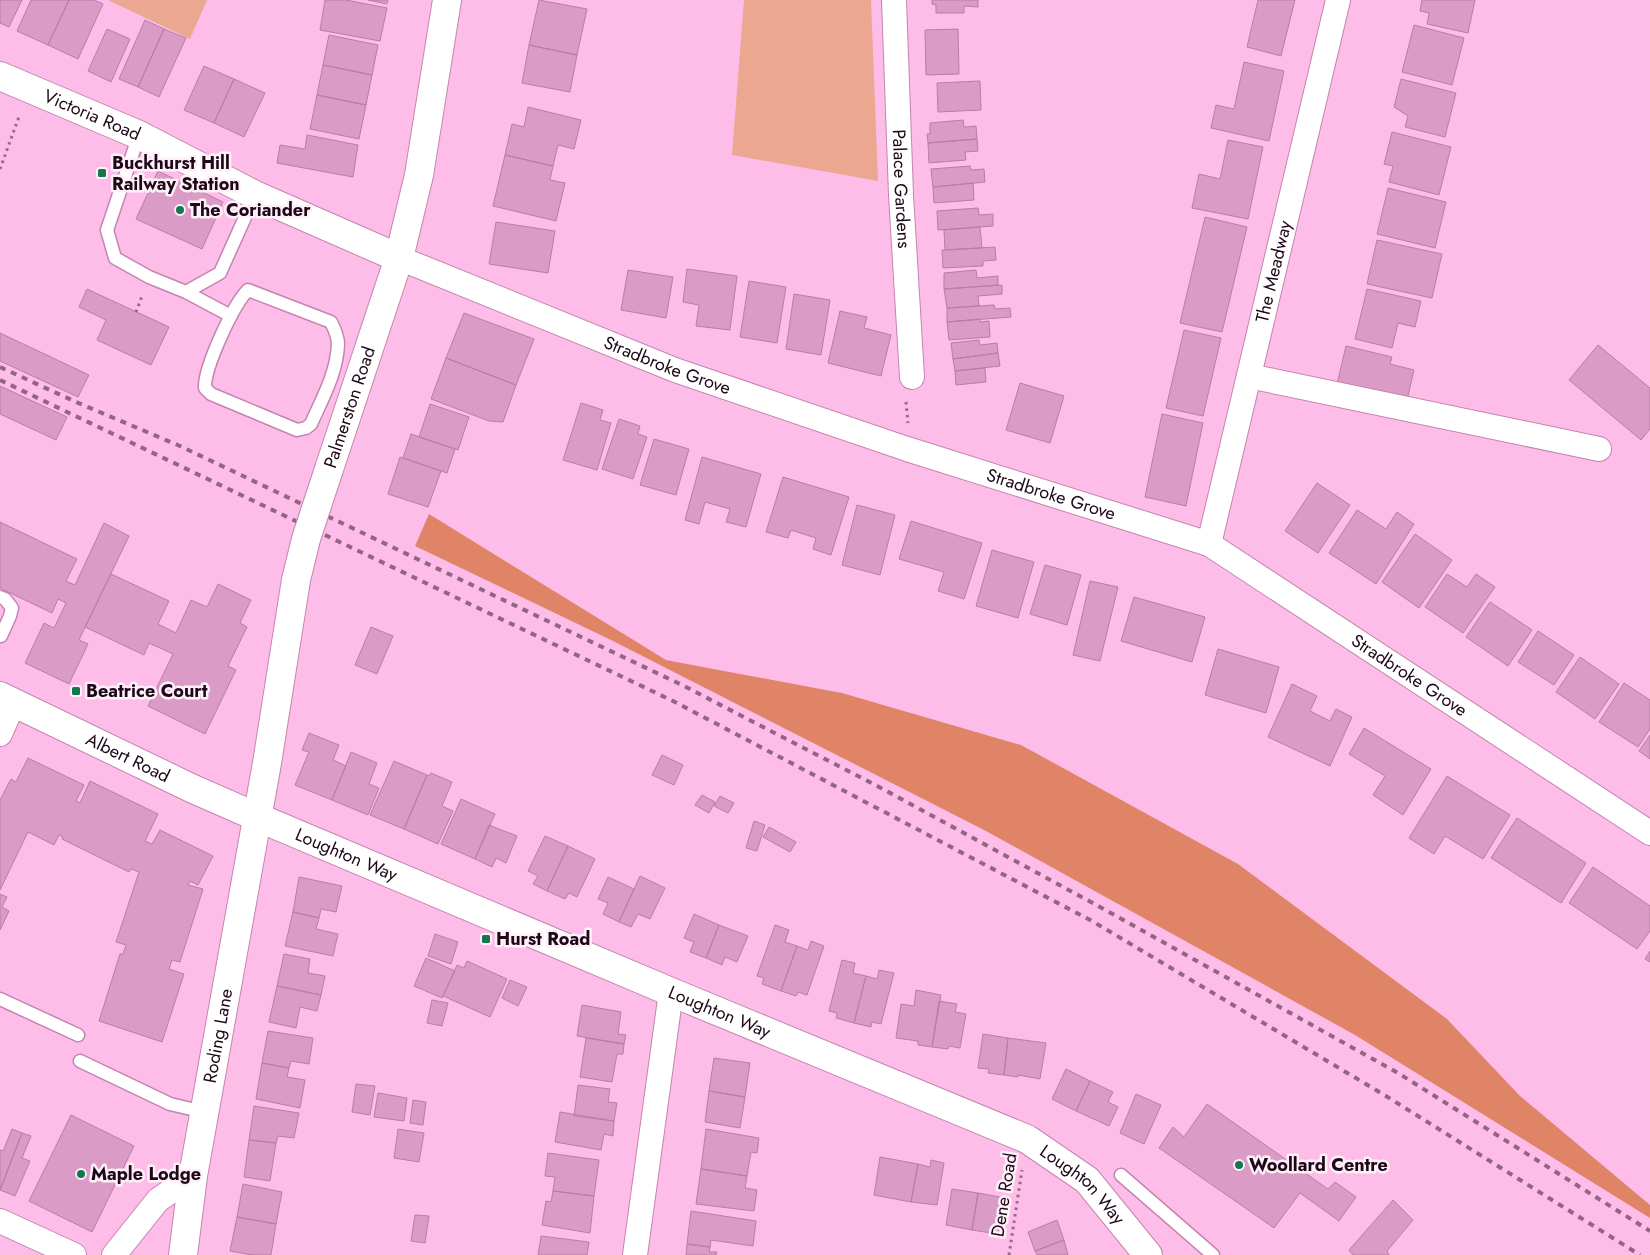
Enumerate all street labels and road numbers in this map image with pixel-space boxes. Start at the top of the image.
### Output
street label: Victoria Road [39,83,145,147]
street label: Palace Gardens [886,129,917,249]
street label: The Meadway [1249,218,1298,325]
street label: Stradbroke Grove [600,329,734,401]
street label: Palmerston Road [317,343,382,472]
street label: Stradbroke Grove [983,462,1119,527]
street label: Stradbroke Grove [1346,628,1472,723]
street label: Albert Road [82,726,174,789]
street label: Loughton Way [291,822,401,888]
street label: Loughton Way [664,979,775,1045]
street label: Roding Lane [197,987,239,1085]
street label: Loughton Way [1034,1138,1131,1230]
street label: Dene Road [985,1151,1023,1239]

